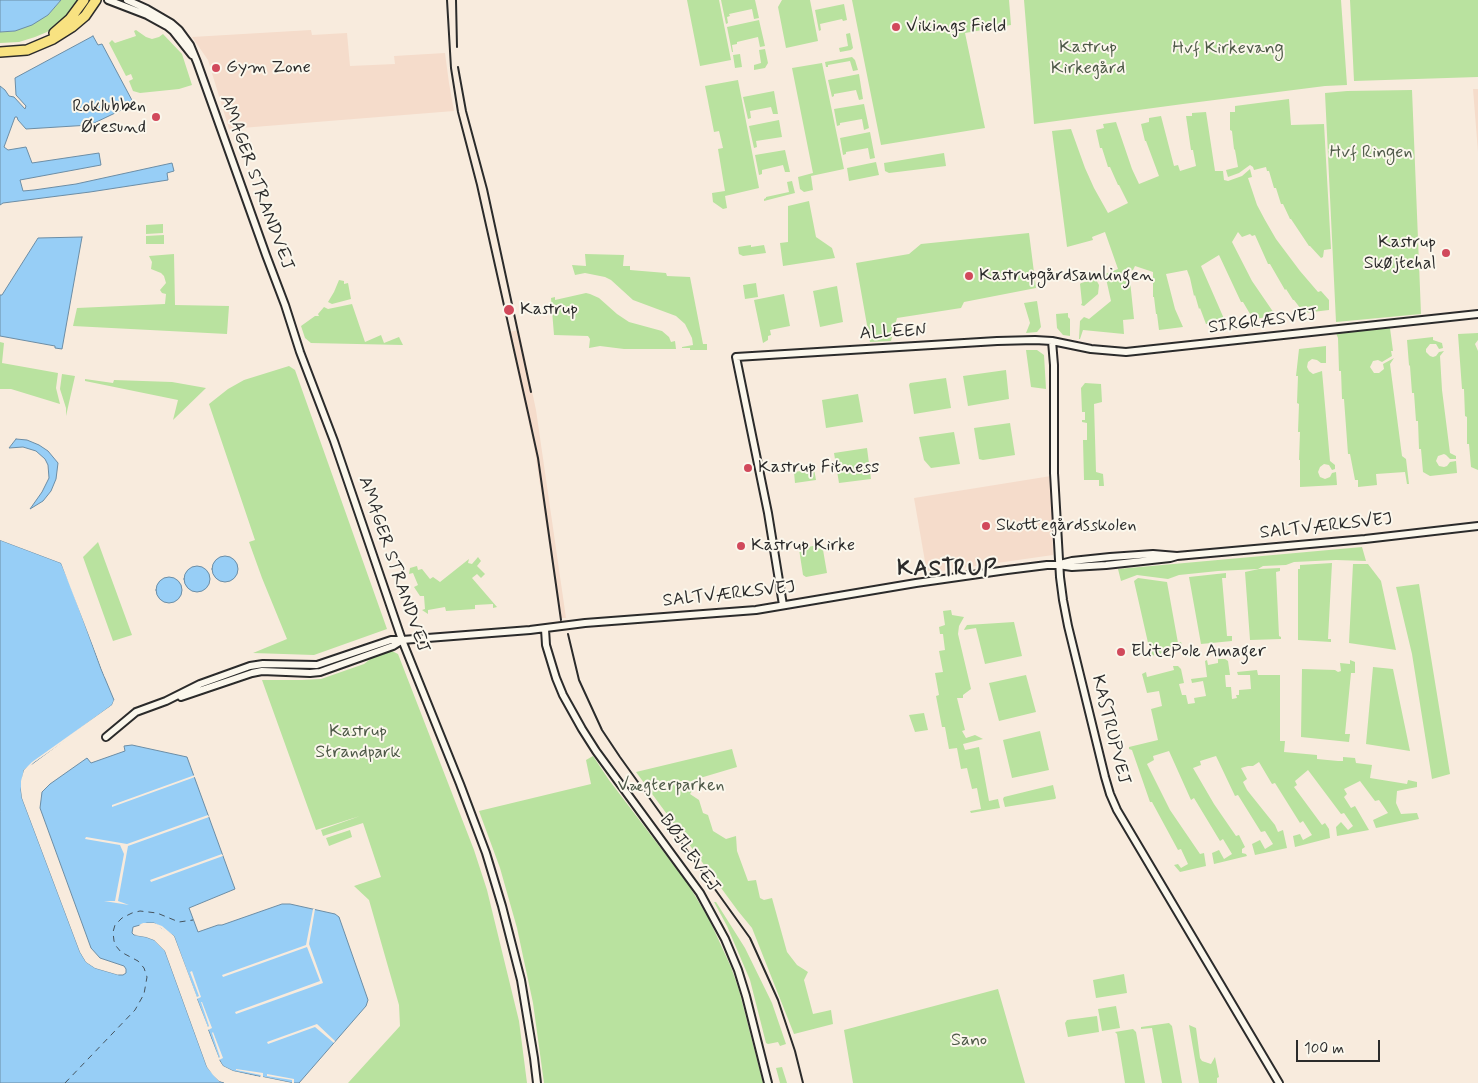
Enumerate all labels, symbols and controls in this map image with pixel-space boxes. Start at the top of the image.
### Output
place label: Vikings Field [906,16,1006,38]
marker: Vikings Field [890,21,902,33]
park label: Kastrup Kirkegård [1051,37,1125,80]
park label: Hvf Kirkevang [1172,38,1284,60]
place label: Gym Zone [226,57,311,79]
marker: Gym Zone [210,62,222,74]
street label: AMAGER STRANDVEJ [214,92,298,274]
place label: Roklubben Øresund [72,96,146,138]
marker: Roklubben Øresund [150,111,162,123]
park label: Hvf Ringen [1330,142,1412,164]
place label: Kastrup Skøjtehal [1364,232,1436,274]
marker: Kastrup Skøjtehal [1440,247,1452,259]
place label: Kastrupgårdsamlingen [979,265,1153,287]
marker: Kastrupgårdsamlingen [963,270,975,282]
place label: Kastrup [520,299,578,321]
marker: Kastrup [502,303,516,317]
street label: SIRGRÆSVEJ [1207,305,1319,339]
street label: ALLEEN [859,320,927,346]
place label: Kastrup Fitness [758,457,879,479]
marker: Kastrup Fitness [742,462,754,474]
street label: AMAGER STRANDVEJ [353,474,433,656]
street label: SALTVÆRKSVEJ [1259,509,1393,545]
place label: Skottegårdsskolen [996,515,1137,537]
marker: Skottegårdsskolen [980,520,992,532]
place label: Kastrup Kirke [751,535,855,557]
marker: Kastrup Kirke [735,540,747,552]
district label: KASTRUP [895,557,999,583]
street label: SALTVÆRKSVEJ [662,577,796,613]
place label: ElitePole Amager [1131,641,1266,663]
marker: ElitePole Amager [1115,646,1127,658]
street label: KASTRUPVEJ [1086,673,1134,787]
park label: Kastrup Strandpark [315,721,401,764]
park label: Vægterparken [617,775,725,797]
street label: BØJLEVEJ [654,811,724,897]
park label: Sano [951,1030,987,1052]
scale bar [1298,1030,1382,1062]
text: 100 m [1304,1039,1344,1059]

